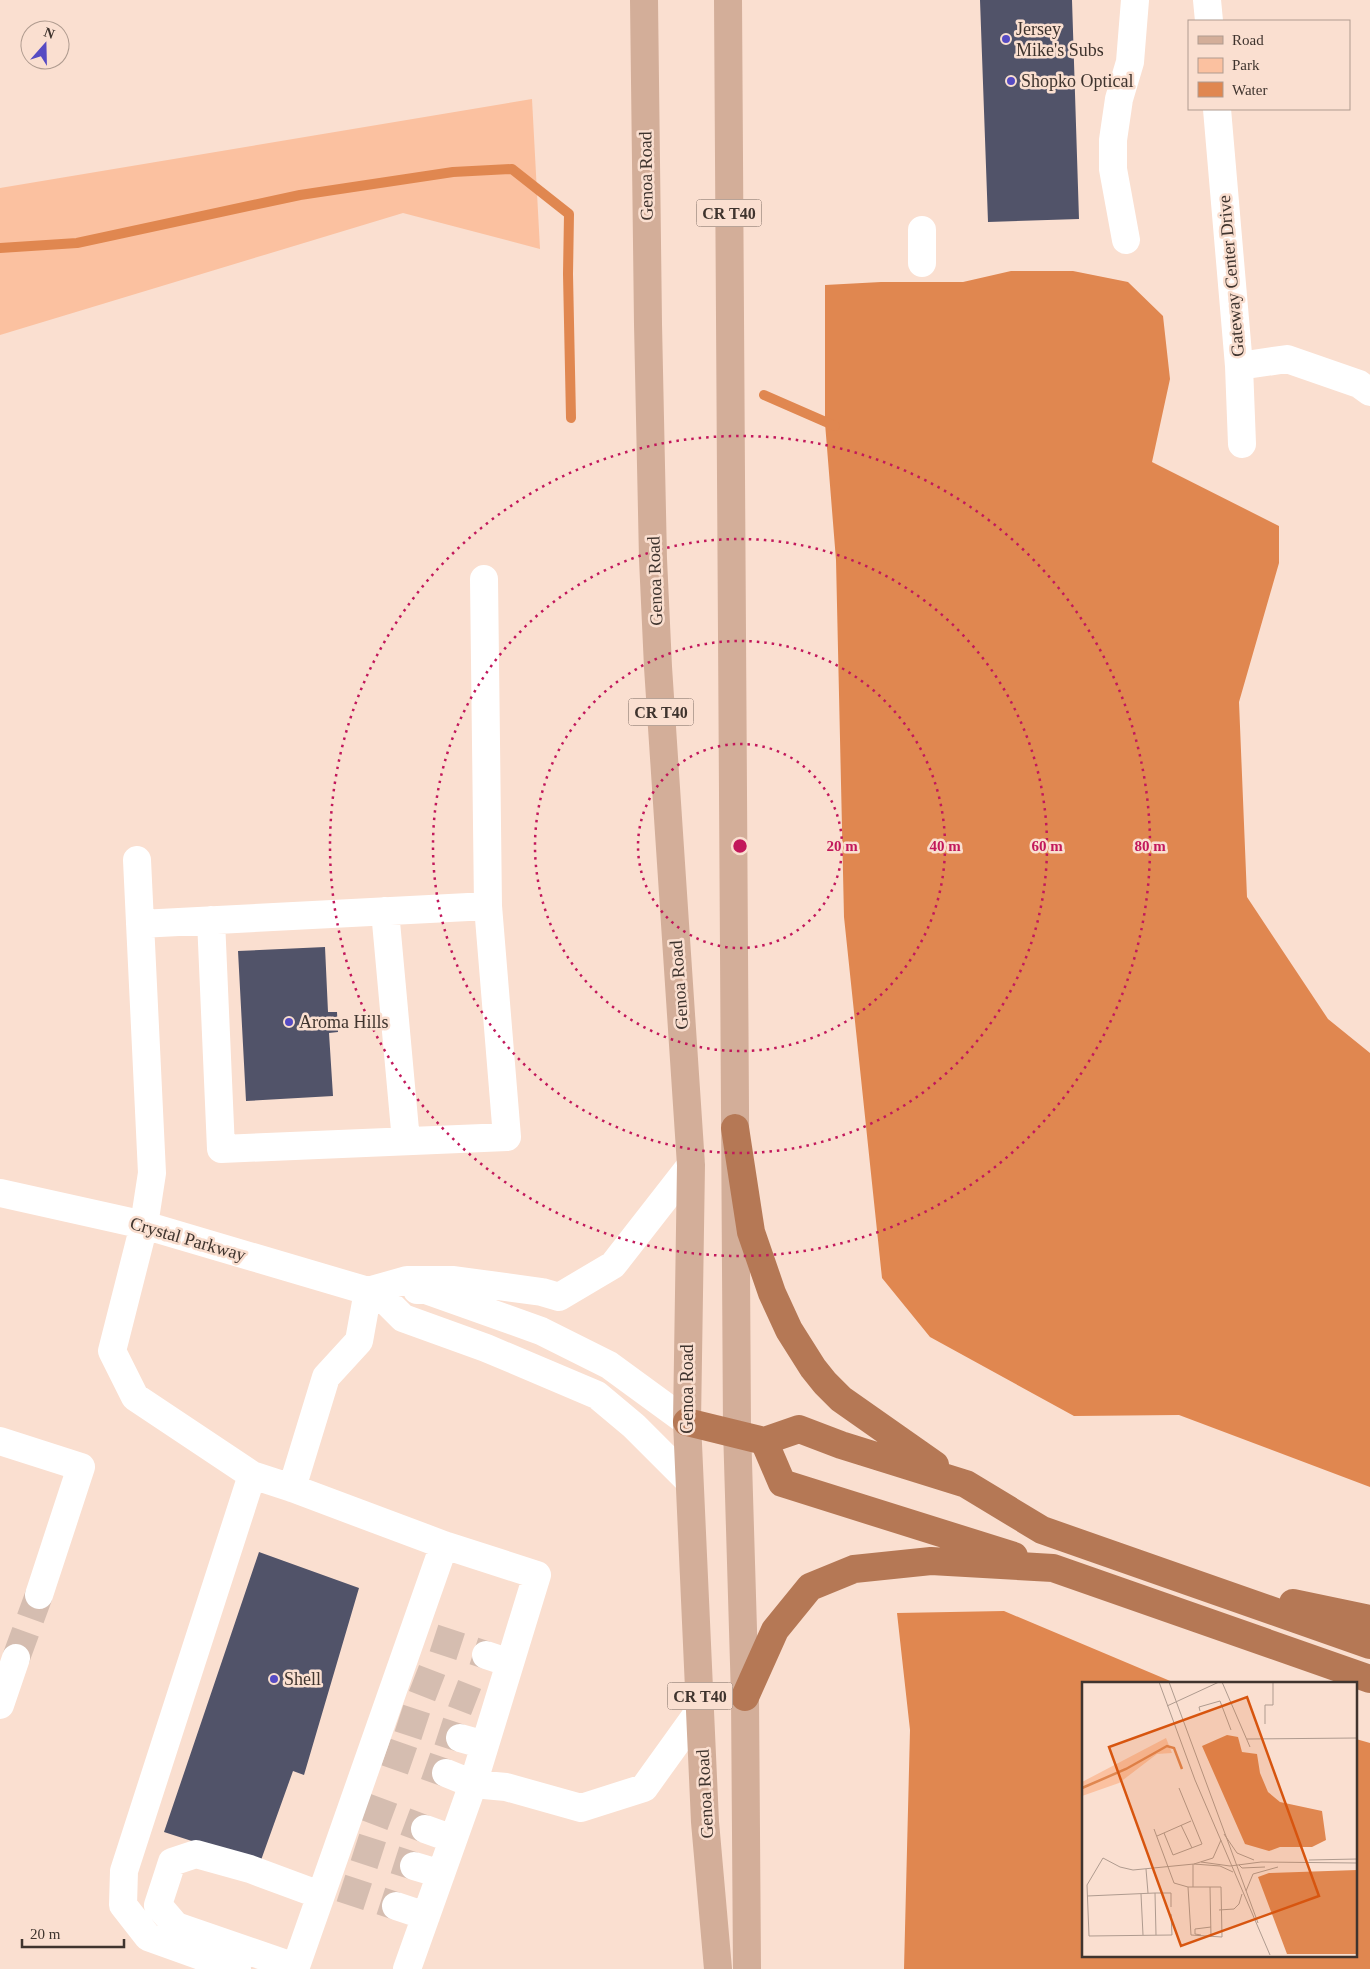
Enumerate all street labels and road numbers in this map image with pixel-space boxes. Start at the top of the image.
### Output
street label: Genoa Road [635,131,657,221]
street label: Gateway Center Drive [1214,194,1248,358]
road number: CR T40 [696,200,762,227]
street label: Genoa Road [643,536,667,626]
road number: CR T40 [628,699,694,726]
street label: Genoa Road [666,940,692,1030]
street label: Crystal Parkway [128,1213,248,1265]
street label: Genoa Road [677,1344,697,1434]
road number: CR T40 [668,1682,732,1710]
street label: Genoa Road [693,1749,717,1839]

